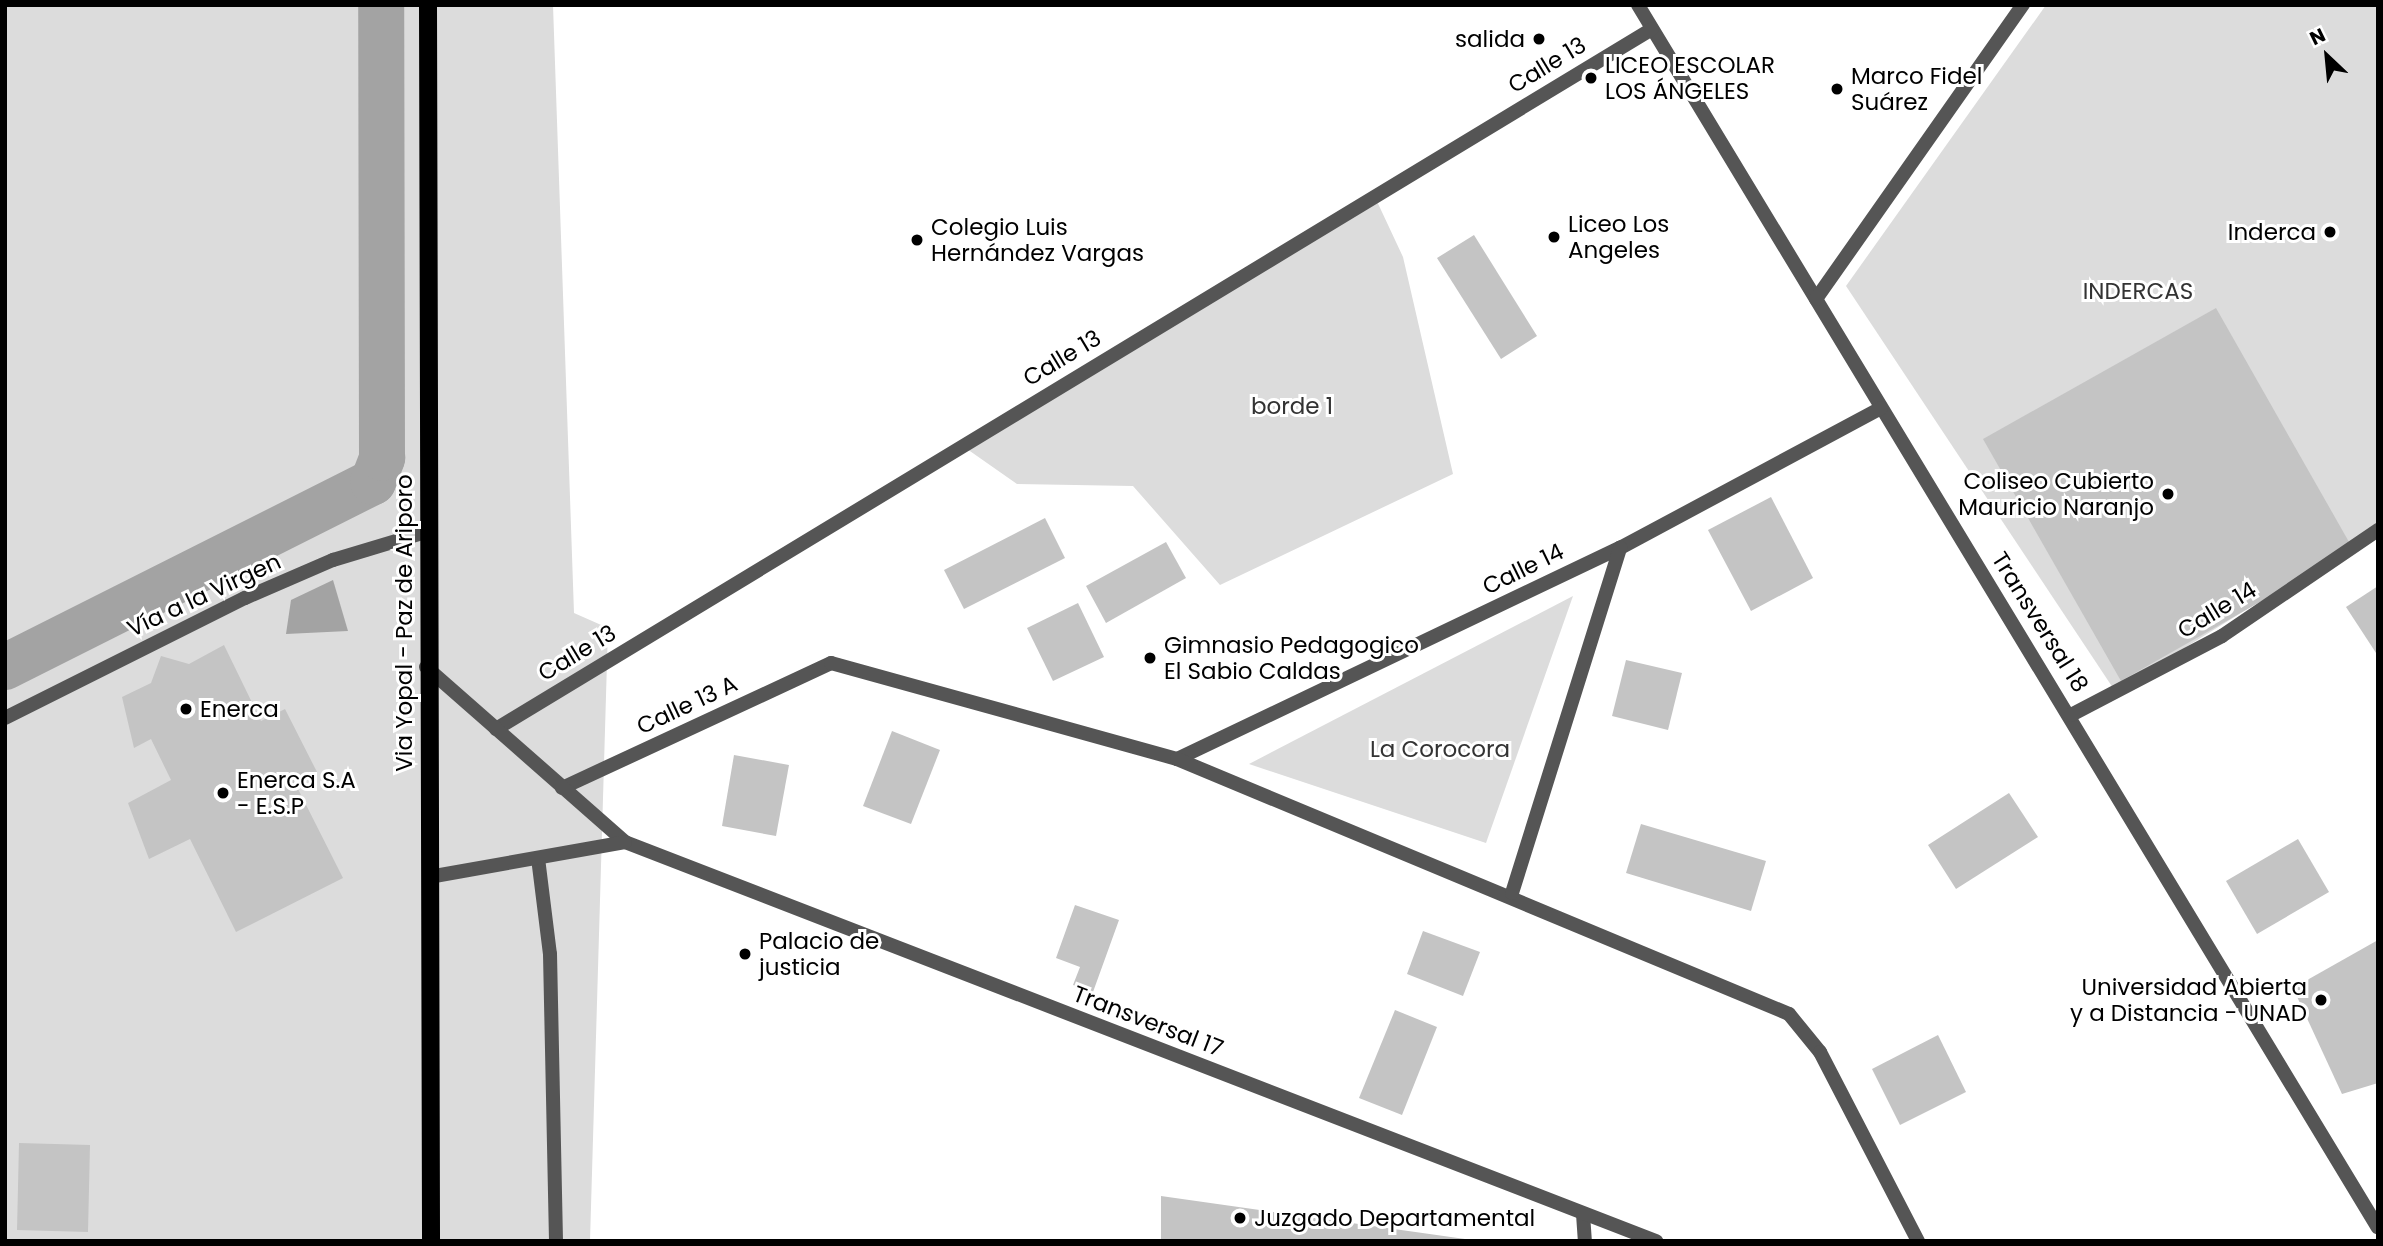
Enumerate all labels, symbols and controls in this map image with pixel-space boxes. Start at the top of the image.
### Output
north arrow [2292,21,2362,91]
text: N [2305,21,2330,52]
place label: salida [1455,25,1525,53]
street label: Calle 13 [1503,31,1591,99]
marker: salida [1531,31,1547,47]
place label: LICEO ESCOLAR LOS ÁNGELES [1605,51,1775,105]
place label: Marco Fidel Suárez [1851,62,1982,116]
marker: LICEO ESCOLAR LOS ÁNGELES [1583,70,1599,86]
marker: Marco Fidel Suárez [1829,81,1845,97]
place label: Liceo Los Angeles [1568,210,1669,264]
place label: Colegio Luis Hernández Vargas [931,213,1144,267]
place label: Inderca [2228,218,2316,246]
marker: Inderca [2322,224,2338,240]
marker: Liceo Los Angeles [1546,229,1562,245]
marker: Colegio Luis Hernández Vargas [909,232,925,248]
park label: INDERCAS [2083,277,2193,305]
street label: Calle 13 [1018,324,1106,392]
park label: borde 1 [1251,392,1333,420]
place label: Coliseo Cubierto Mauricio Naranjo [1958,467,2154,521]
street label: Via Yopal - Paz de Ariporo [390,474,418,772]
marker: Coliseo Cubierto Mauricio Naranjo [2160,486,2176,502]
street label: Calle 14 [1478,538,1568,600]
street label: Vía a la Virgen [123,547,285,643]
street label: Transversal 18 [1986,547,2094,697]
street label: Calle 14 [2173,576,2261,644]
street label: Calle 13 [533,619,621,687]
place label: Gimnasio Pedagogico El Sabio Caldas [1164,631,1419,685]
marker: Gimnasio Pedagogico El Sabio Caldas [1142,650,1158,666]
street label: Calle 13 A [632,670,742,740]
place label: Enerca [200,695,279,723]
marker: Enerca [178,701,194,717]
park label: La Corocora [1370,735,1510,763]
place label: Enerca S.A - E.S.P [237,766,356,820]
marker: Enerca S.A - E.S.P [215,785,231,801]
place label: Palacio de justicia [759,927,879,981]
marker: Palacio de justicia [737,946,753,962]
place label: Universidad Abierta y a Distancia - UNAD [2070,973,2307,1027]
street label: Transversal 17 [1069,980,1227,1062]
marker: Universidad Abierta y a Distancia - UNAD [2313,992,2329,1008]
place label: Juzgado Departamental [1254,1204,1535,1232]
marker: Juzgado Departamental [1232,1210,1248,1226]

